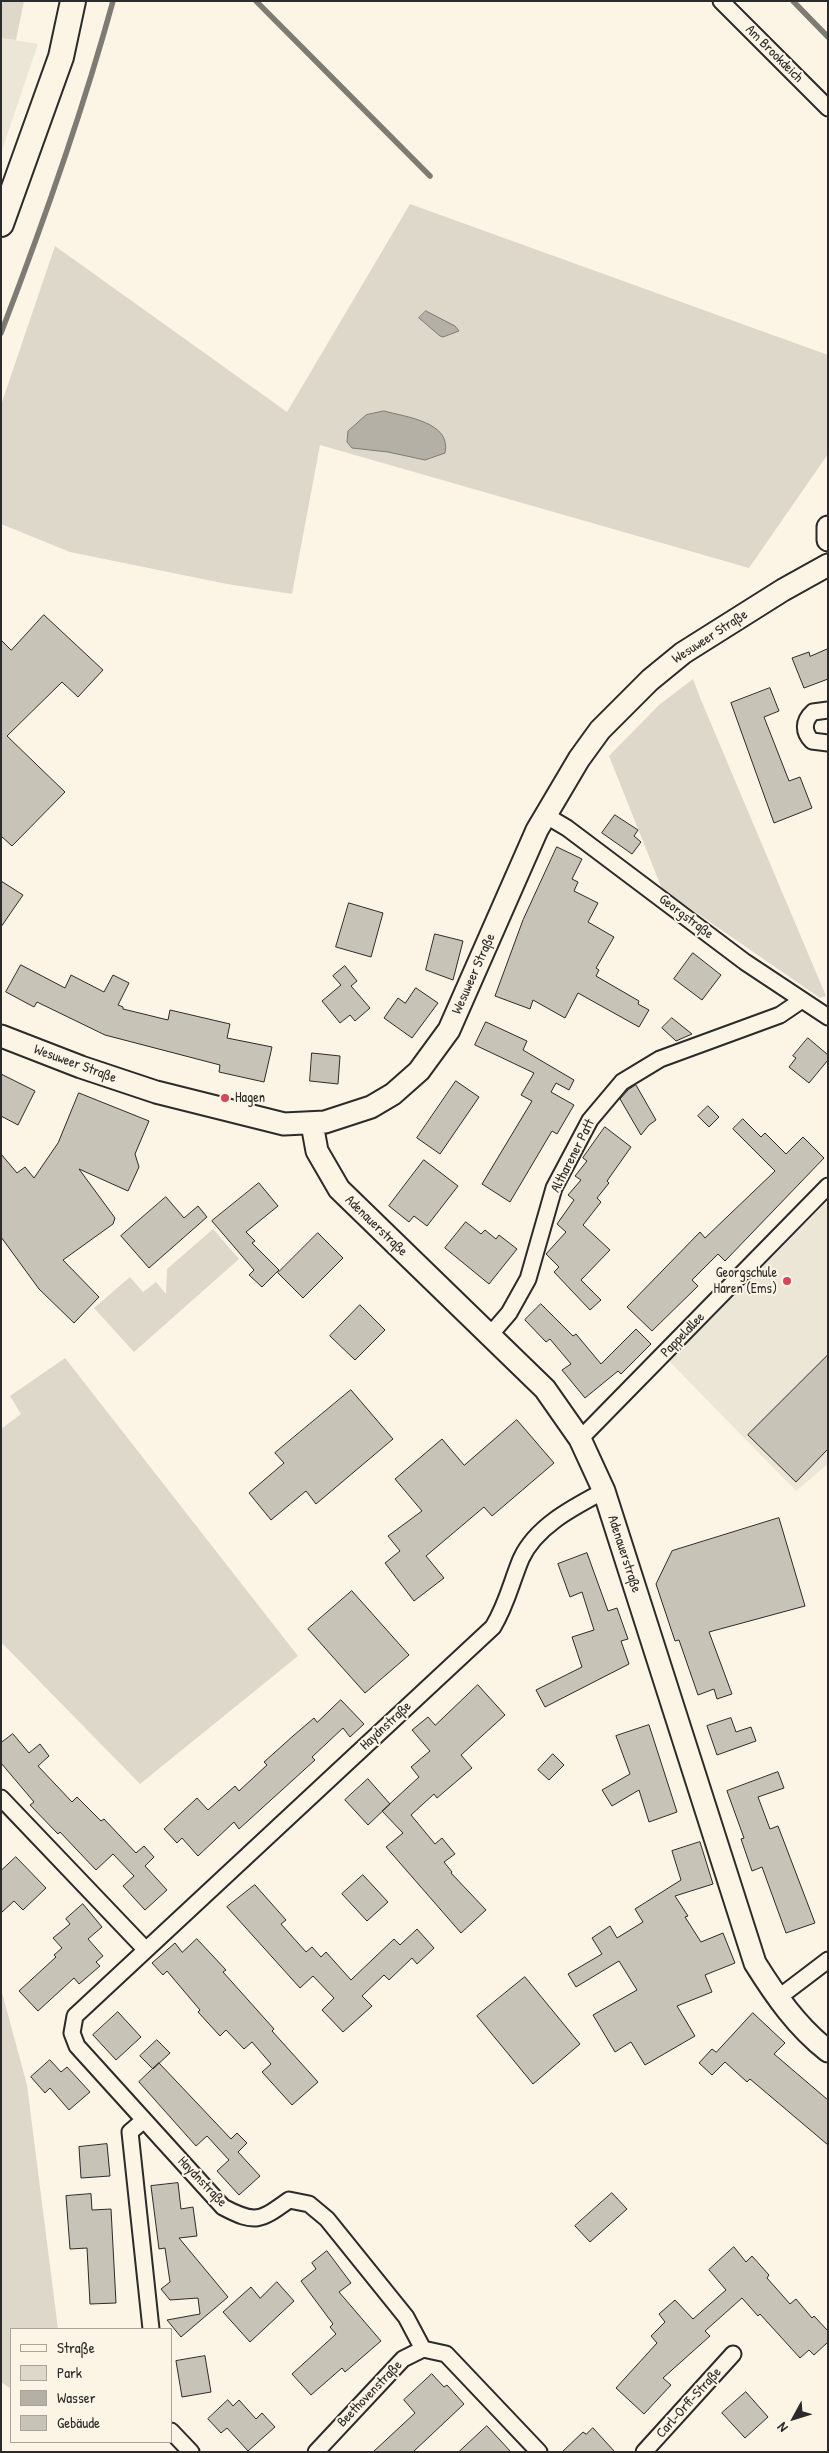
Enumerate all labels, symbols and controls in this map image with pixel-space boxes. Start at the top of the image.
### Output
street label: Am Brookdeich [742,22,806,86]
street label: Wesuweer Straße [669,606,751,668]
street label: Georgstraße [656,891,716,943]
street label: Wesuweer Straße [449,931,499,1017]
street label: Wesuweer Straße [31,1041,119,1087]
place label: Hagen [235,1090,265,1106]
marker: Hagen [219,1092,231,1104]
street label: Altharener Patt [547,1117,599,1195]
street label: Adenauerstraße [341,1192,411,1260]
place label: Georgschule Haren (Ems) [714,1265,777,1298]
marker: Georgschule Haren (Ems) [781,1275,793,1287]
street label: Pappelallee [657,1309,709,1361]
street label: Adenauerstraße [604,1513,644,1595]
street label: Haydnstraße [357,1698,415,1754]
street label: Haydnstraße [174,2153,230,2211]
legend [10,2328,172,2443]
text: Straße [57,2337,95,2358]
street label: Beethovenstraße [334,2357,406,2431]
text: Park [57,2362,82,2383]
street label: Carl-Orff-Straße [653,2364,725,2442]
text: Wasser [57,2387,95,2408]
north arrow [769,2393,819,2443]
text: Gebäude [57,2412,100,2433]
text: N [772,2419,792,2437]

